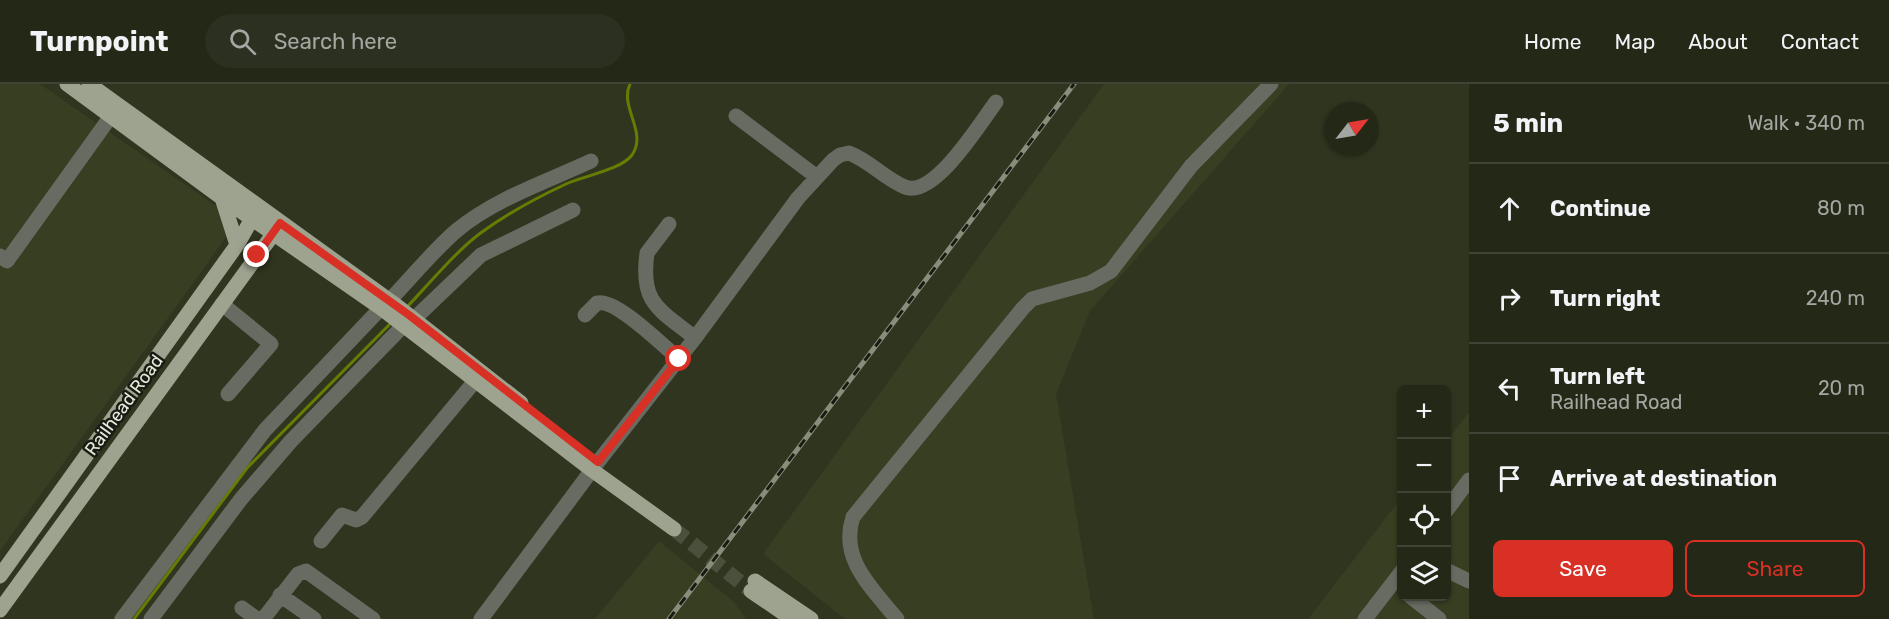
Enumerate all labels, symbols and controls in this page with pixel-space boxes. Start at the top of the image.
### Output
search box [205,14,625,68]
text: Turnpoint [30,25,169,58]
icon: search [226,25,259,58]
text: Search here [274,28,397,55]
text: Home [1524,29,1581,54]
text: Map [1614,29,1655,54]
text: About [1688,29,1748,54]
text: Contact [1781,29,1859,54]
north arrow [1325,102,1379,156]
text: 5 min [1493,108,1563,139]
text: Walk · 340 m [1747,111,1865,135]
icon: ahead [1493,192,1526,225]
text: Continue [1550,195,1651,222]
text: 80 m [1817,196,1865,220]
route end [243,241,269,267]
icon: right [1493,282,1526,315]
text: Turn right [1550,285,1660,312]
text: 240 m [1806,286,1865,310]
route start [665,345,691,371]
street label: Railhead Road [80,350,168,460]
text: Turn left [1550,363,1645,390]
icon: left [1493,372,1526,405]
text: 20 m [1818,376,1865,400]
map controls [1397,385,1451,601]
button: + [1397,385,1451,439]
text: Railhead Road [1550,390,1682,414]
button: − [1397,439,1451,493]
icon: arrive [1493,462,1526,495]
text: Arrive at destination [1550,465,1777,492]
button: locate [1397,493,1451,547]
button: Save [1493,540,1673,597]
button: Share [1685,540,1865,597]
button: layers [1397,547,1451,601]

